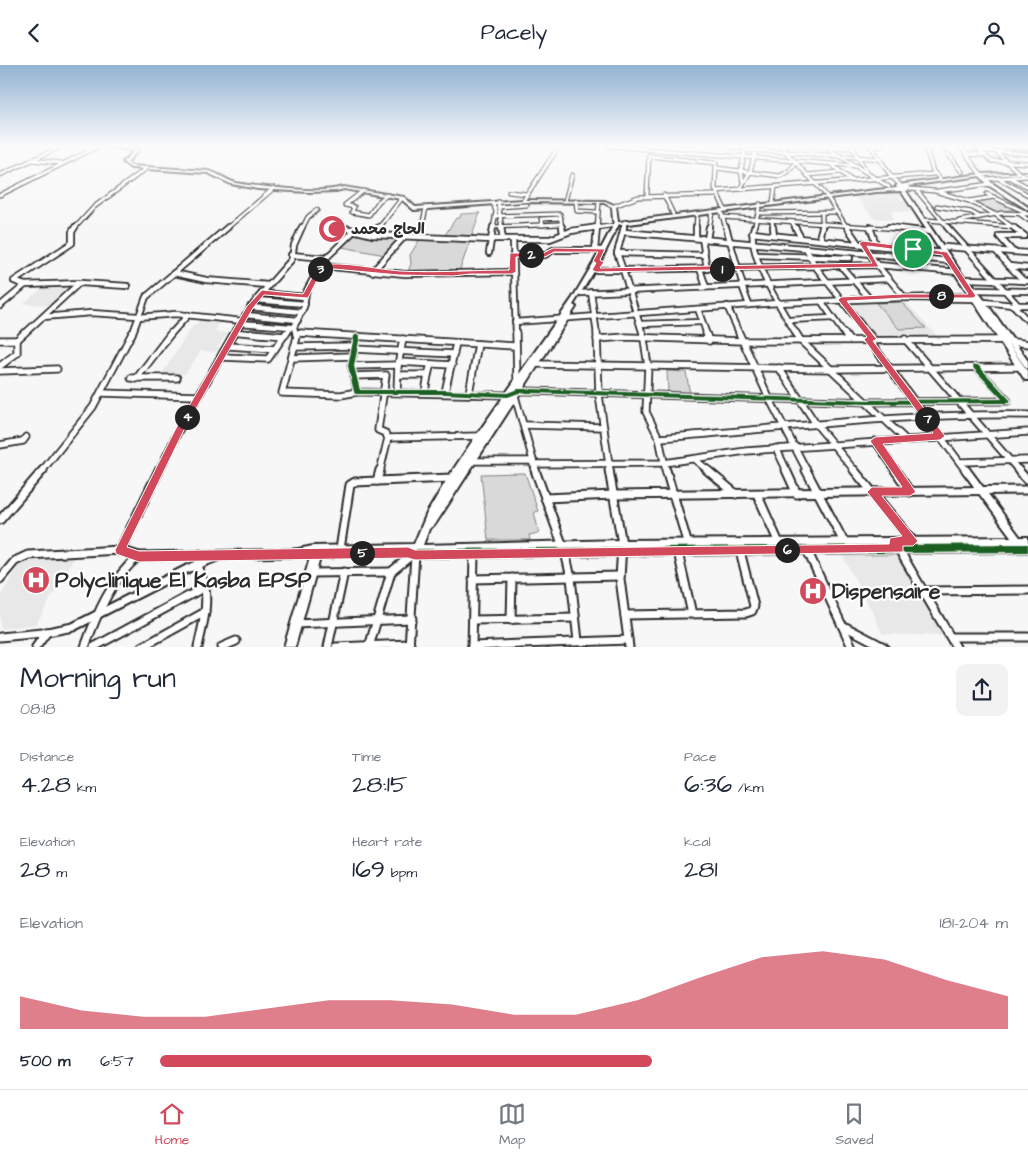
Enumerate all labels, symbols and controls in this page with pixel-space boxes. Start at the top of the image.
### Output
text: Pacely [481,17,547,48]
icon: back [20,19,48,47]
icon: person [980,19,1008,47]
mosque icon: الحاج محمد [317,214,347,244]
place label: الحاج محمد [351,219,425,240]
pin [892,228,934,270]
icon: arrive [899,235,927,263]
pin: 2 [518,243,544,267]
text: 2 [527,245,536,265]
pin: 3 [308,257,332,281]
pin: 1 [710,257,734,281]
text: 3 [317,259,324,279]
text: 1 [722,259,723,279]
pin: 8 [928,283,954,309]
text: 8 [937,286,946,306]
pin: 4 [174,405,200,429]
text: 4 [183,407,192,427]
pin: 7 [914,407,940,431]
text: 7 [923,409,932,429]
pin: 6 [774,537,800,563]
text: 6 [783,540,792,560]
pin: 5 [350,541,374,565]
text: 5 [358,543,367,563]
hospital icon: Polyclinique El Kasba EPSP [21,565,51,595]
place label: Polyclinique El Kasba EPSP [55,566,312,598]
hospital icon: Dispensaire [798,576,828,606]
place label: Dispensaire [832,577,941,607]
text: Morning run [20,659,176,698]
button: share [956,664,1008,716]
text: 08:18 [20,698,56,720]
text: Distance [20,747,74,767]
text: Time [352,747,381,767]
text: Pace [684,747,716,767]
text: 4.28 [20,767,71,802]
text: 28:15 [352,767,408,802]
text: 6:36 [684,767,732,802]
text: km [71,778,96,798]
text: /km [732,778,764,798]
text: Elevation [20,832,75,852]
text: Heart rate [352,832,422,852]
text: kcal [684,832,711,852]
text: 28 [20,852,51,887]
text: 169 [352,852,385,887]
text: 281 [684,852,718,887]
text: m [51,863,67,883]
text: bpm [385,863,417,883]
text: Elevation [20,912,83,934]
text: 181–204 m [940,912,1008,934]
text: 500 m [20,1050,70,1072]
text: 6:57 [100,1050,134,1072]
tab: Home [155,1100,189,1150]
tab: Map [498,1100,526,1150]
tab: Saved [835,1100,873,1150]

